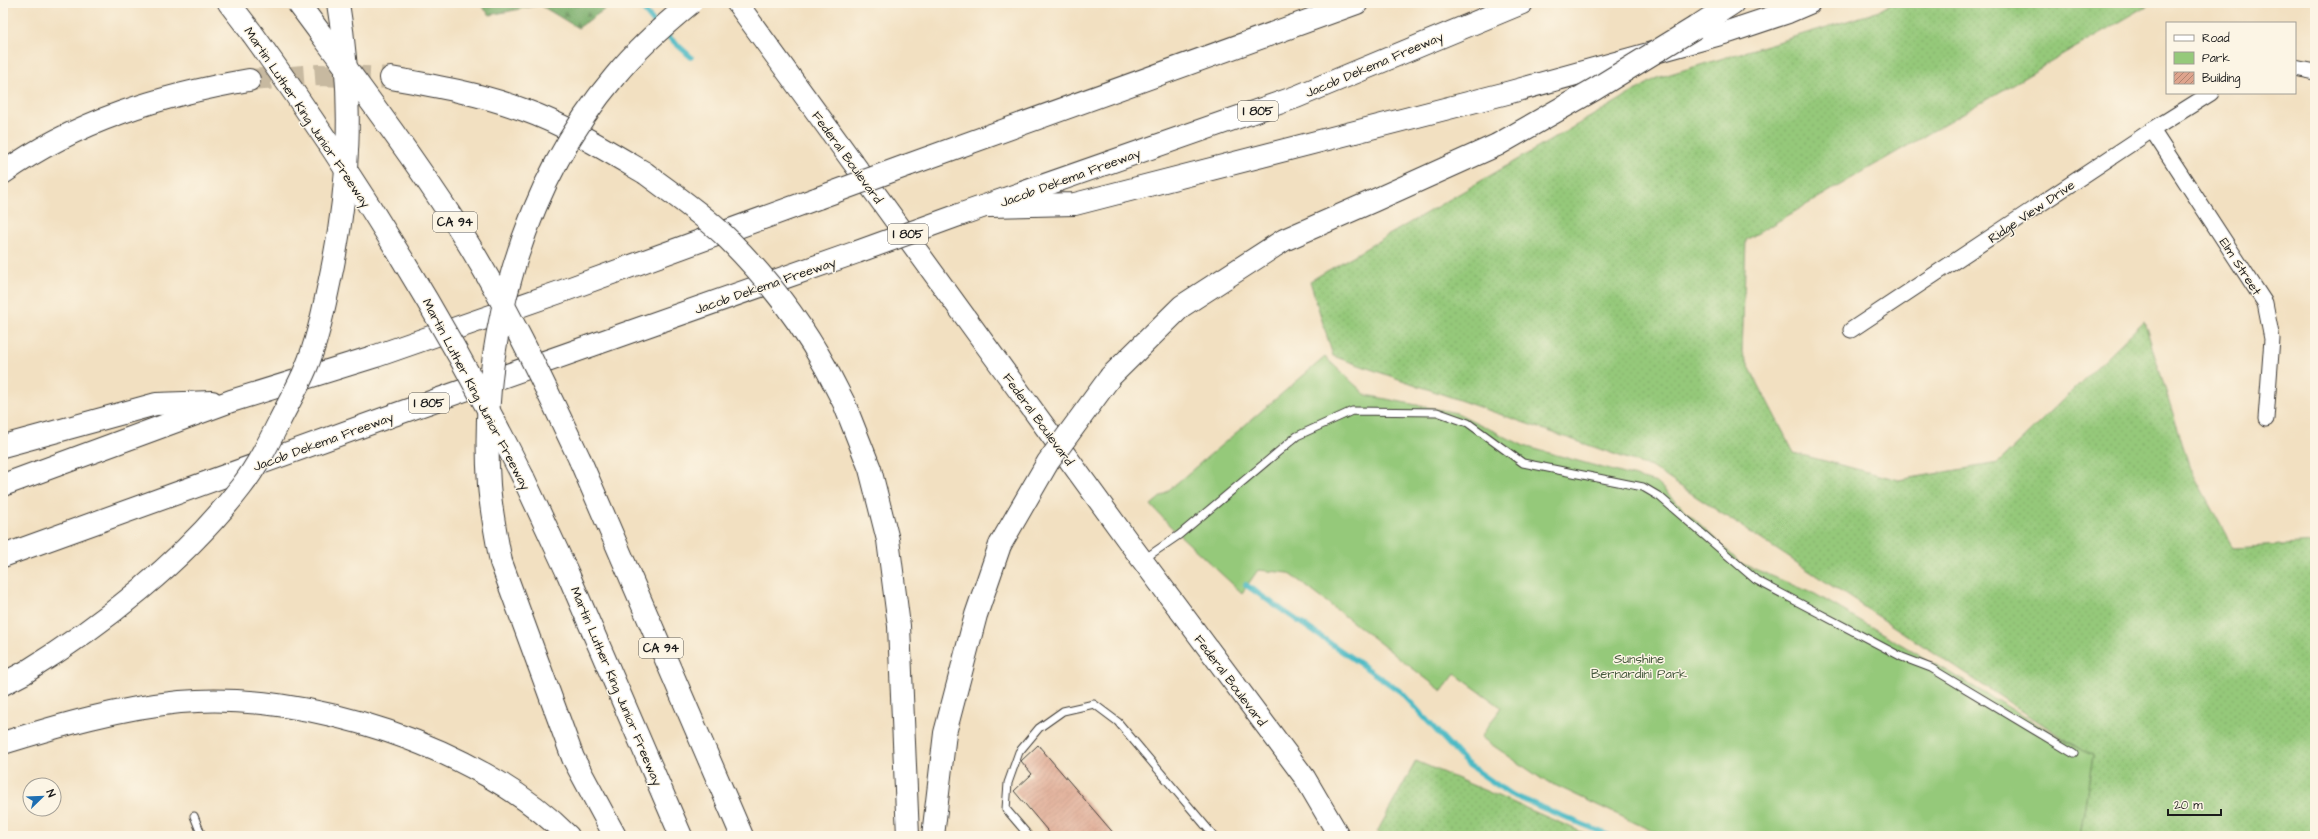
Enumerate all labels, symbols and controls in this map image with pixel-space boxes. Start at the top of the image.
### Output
legend [2166,22,2296,94]
street label: Martin Luther King Junior Freeway [239,24,375,212]
street label: Jacob Dekema Freeway [1303,28,1447,103]
text: Road [2202,30,2230,47]
text: Park [2202,50,2230,67]
text: Building [2202,70,2240,88]
road number: I 805 [1238,101,1278,121]
street label: Federal Boulevard [808,108,887,208]
street label: Jacob Dekema Freeway [998,144,1144,213]
street label: Ridge View Drive [1985,176,2079,248]
road number: CA 94 [433,212,477,232]
road number: I 805 [888,224,928,244]
street label: Elm Street [2215,234,2266,299]
street label: Jacob Dekema Freeway [692,253,839,320]
street label: Martin Luther King Junior Freeway [417,296,534,494]
street label: Federal Boulevard [999,370,1078,470]
road number: I 805 [409,393,449,413]
street label: Jacob Dekema Freeway [251,408,397,477]
street label: Martin Luther King Junior Freeway [565,584,666,789]
street label: Federal Boulevard [1190,631,1271,730]
road number: CA 94 [639,638,683,658]
park label: Sunshine Bernardini Park [1591,650,1687,683]
north arrow [22,777,62,817]
text: N [42,787,59,799]
scale bar [2168,791,2221,817]
text: 20 m [2174,797,2203,814]

